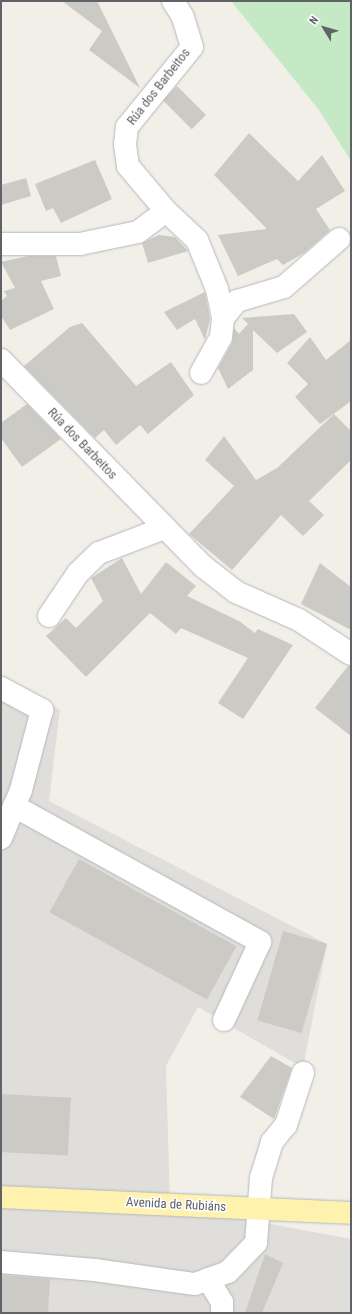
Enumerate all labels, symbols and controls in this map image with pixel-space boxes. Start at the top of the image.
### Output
north arrow [304,8,344,48]
text: N [307,14,321,27]
street label: Rúa dos Barbeitos [124,45,194,129]
street label: Rúa dos Barbeitos [44,405,120,483]
street label: Avenida de Rubiáns [126,1195,226,1215]

